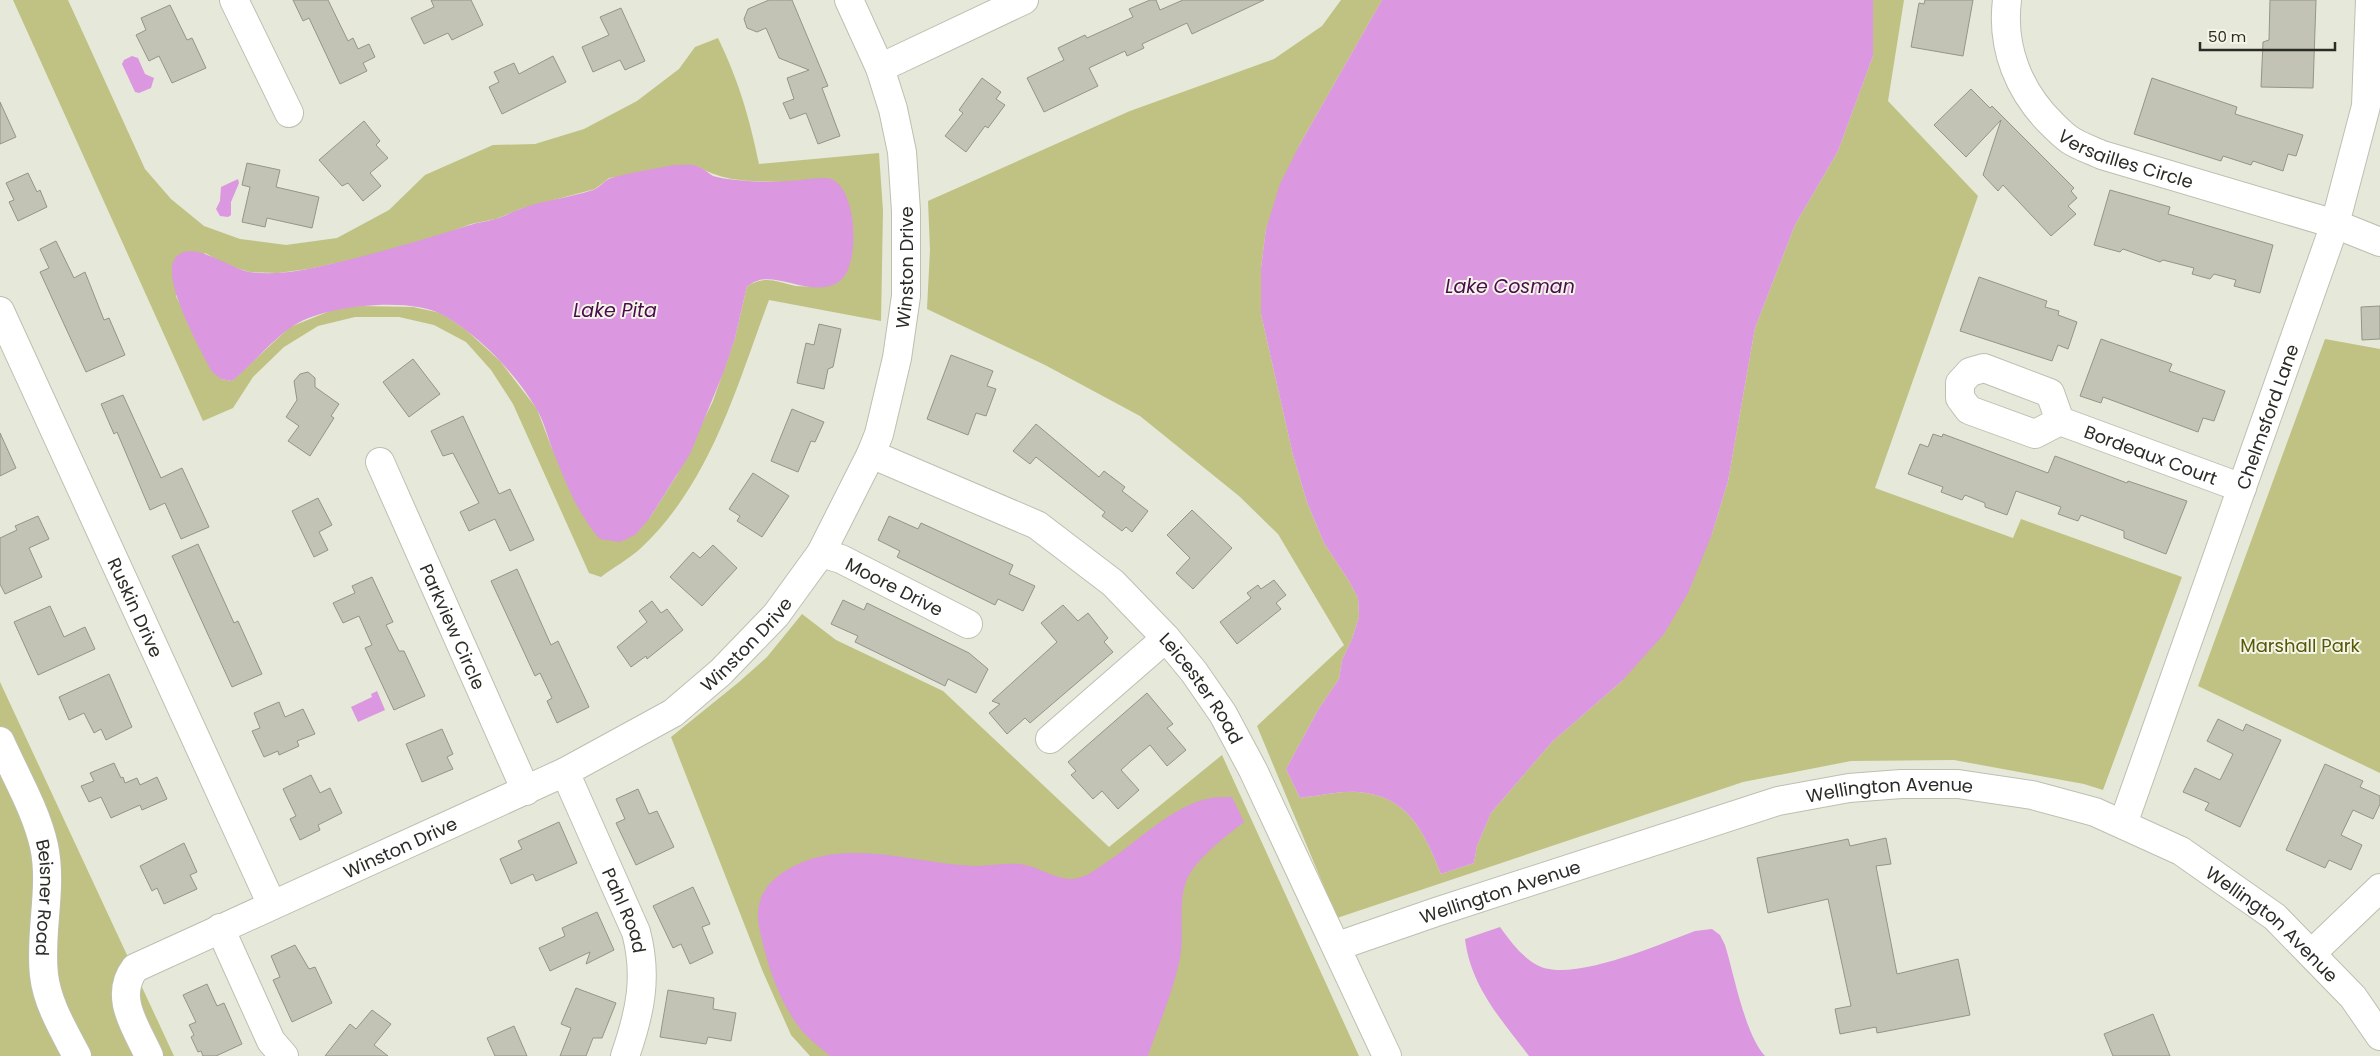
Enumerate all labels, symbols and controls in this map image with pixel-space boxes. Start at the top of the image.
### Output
scale bar [2200,20,2335,52]
text: 50 m [2208,26,2246,47]
street label: Versailles Circle [2053,123,2196,194]
street label: Winston Drive [889,206,919,330]
water label: Lake Cosman [1445,273,1575,300]
water label: Lake Pita [573,297,657,324]
street label: Chelmsford Lane [2230,340,2304,493]
street label: Bordeaux Court [2081,419,2221,490]
street label: Moore Drive [841,551,948,622]
street label: Ruskin Drive [102,553,169,661]
street label: Parkview Circle [414,560,492,694]
street label: Winston Drive [695,592,798,697]
street label: Leicester Road [1154,626,1249,748]
park label: Marshall Park [2240,633,2361,658]
street label: Wellington Avenue [1804,772,1975,808]
street label: Winston Drive [339,810,461,884]
street label: Beisner Road [30,837,60,956]
street label: Wellington Avenue [1416,853,1584,929]
street label: Wellington Avenue [2201,860,2344,987]
street label: Pahl Road [597,864,653,955]

